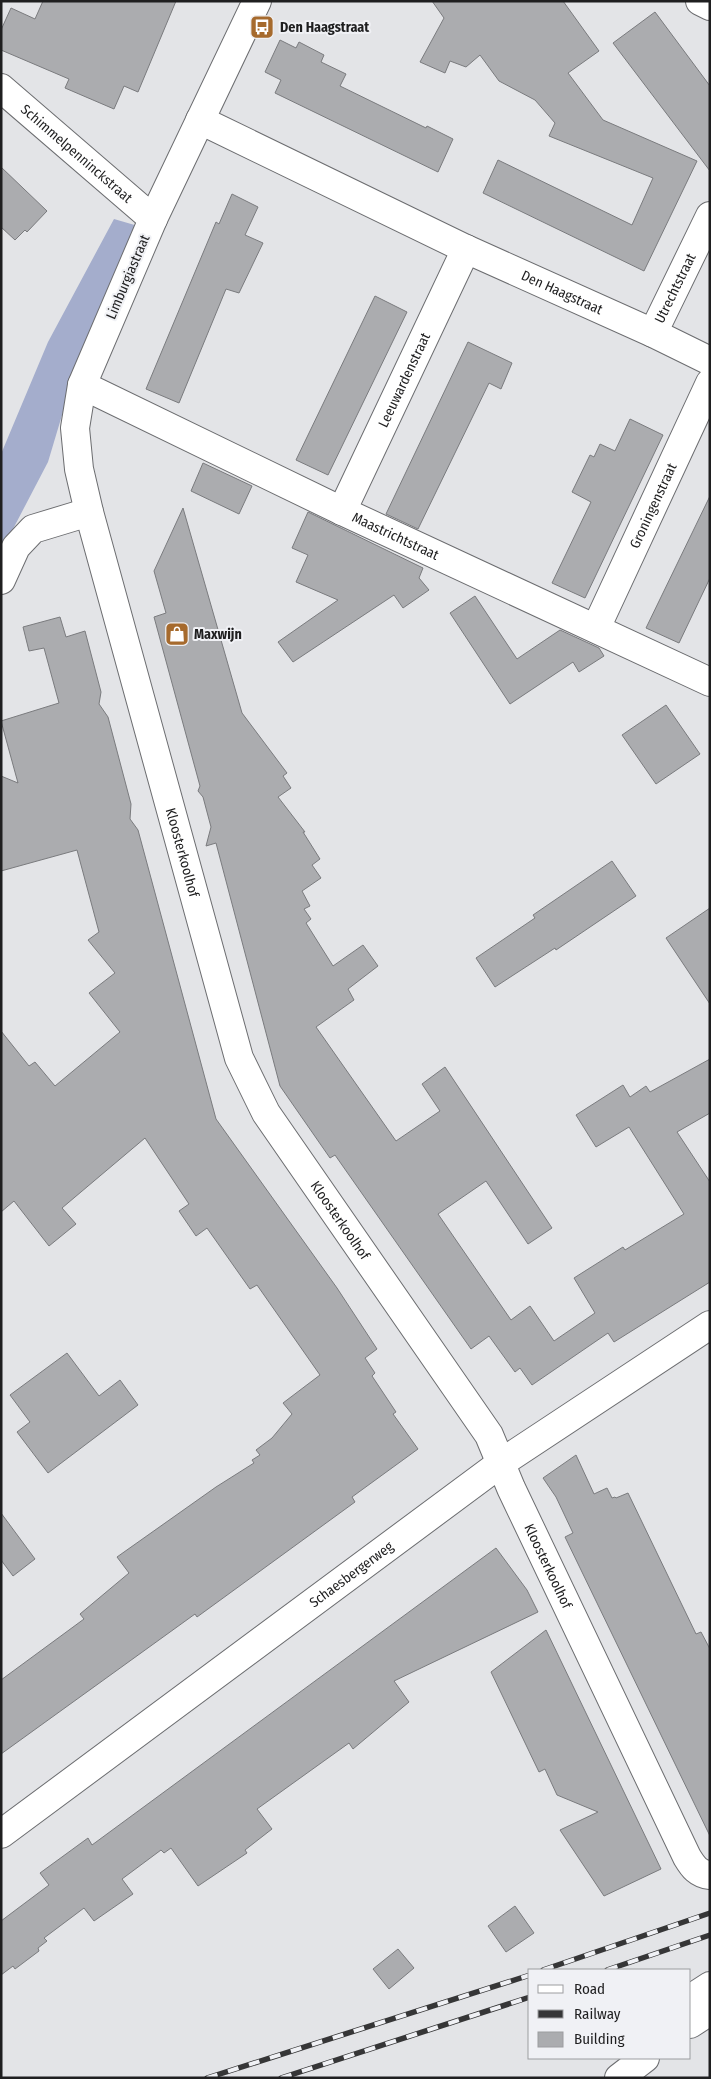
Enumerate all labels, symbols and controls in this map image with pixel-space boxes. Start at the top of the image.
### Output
bus stop icon: Den Haagstraat [249,14,275,40]
place label: Den Haagstraat [280,19,370,36]
street label: Schimmelpenninckstraat [17,101,136,206]
street label: Limburgiastraat [103,232,154,322]
street label: Utrechtstraat [651,250,699,326]
street label: Den Haagstraat [519,266,606,318]
street label: Leeuwardenstraat [374,330,434,430]
street label: Groningenstraat [626,460,680,551]
street label: Maastrichtstraat [349,508,442,564]
shop icon: Maxwijn [164,621,190,647]
place label: Maxwijn [194,626,242,643]
street label: Kloosterkoolhof [162,806,203,901]
street label: Kloosterkoolhof [307,1178,374,1264]
street label: Kloosterkoolhof [521,1521,576,1613]
street label: Schaesbergerweg [306,1537,397,1611]
legend [528,1969,691,2059]
text: Road [574,1980,605,1998]
text: Railway [574,2005,621,2023]
text: Building [574,2030,625,2048]

